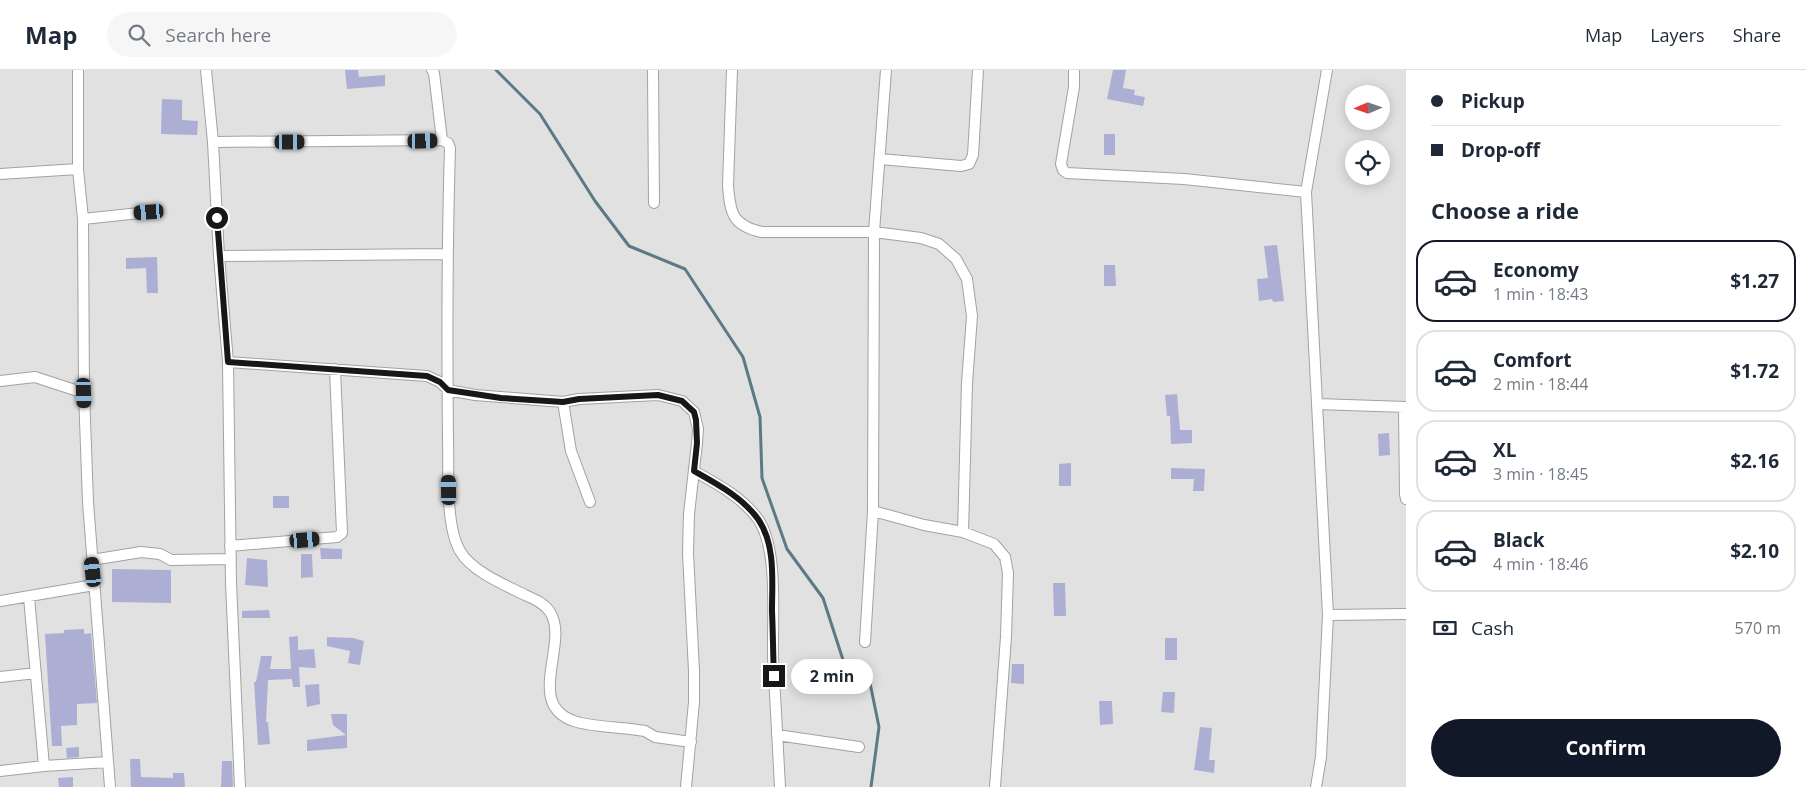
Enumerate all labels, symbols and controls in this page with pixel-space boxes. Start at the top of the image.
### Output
search box [107,12,457,57]
text: Map [25,18,77,51]
icon: search [125,21,153,49]
text: Search here [165,22,271,48]
text: Map [1585,23,1622,47]
text: Layers [1650,23,1705,47]
text: Share [1733,23,1781,47]
north arrow [1345,85,1390,130]
map controls [1345,85,1390,185]
text: Pickup [1461,88,1525,114]
car [407,133,438,149]
car [275,135,305,150]
text: Drop-off [1461,137,1540,163]
button: locate [1345,140,1390,185]
text: Choose a ride [1431,195,1579,225]
car [133,203,164,221]
route start [206,207,228,229]
text: Economy [1493,257,1579,283]
icon: car [1433,259,1478,304]
text: $1.27 [1730,268,1779,294]
text: 1 min · 18:43 [1493,283,1588,305]
text: Comfort [1493,347,1572,373]
icon: car [1433,349,1478,394]
text: $1.72 [1730,358,1779,384]
text: 2 min · 18:44 [1493,373,1588,395]
car [75,378,92,408]
text: XL [1493,437,1516,463]
icon: car [1433,439,1478,484]
text: $2.16 [1730,448,1779,474]
text: 3 min · 18:45 [1493,463,1588,485]
car [441,475,456,505]
text: Black [1493,527,1545,553]
icon: car [1433,529,1478,574]
car [289,531,320,549]
text: $2.10 [1730,538,1779,564]
text: 4 min · 18:46 [1493,553,1588,575]
car [83,556,102,588]
icon: cash [1431,614,1459,642]
text: Cash [1471,615,1514,641]
text: 570 m [1735,617,1781,639]
callout: 2 min [792,658,874,694]
route end [763,665,785,687]
text: 2 min [810,665,854,687]
button: Confirm [1431,719,1781,777]

